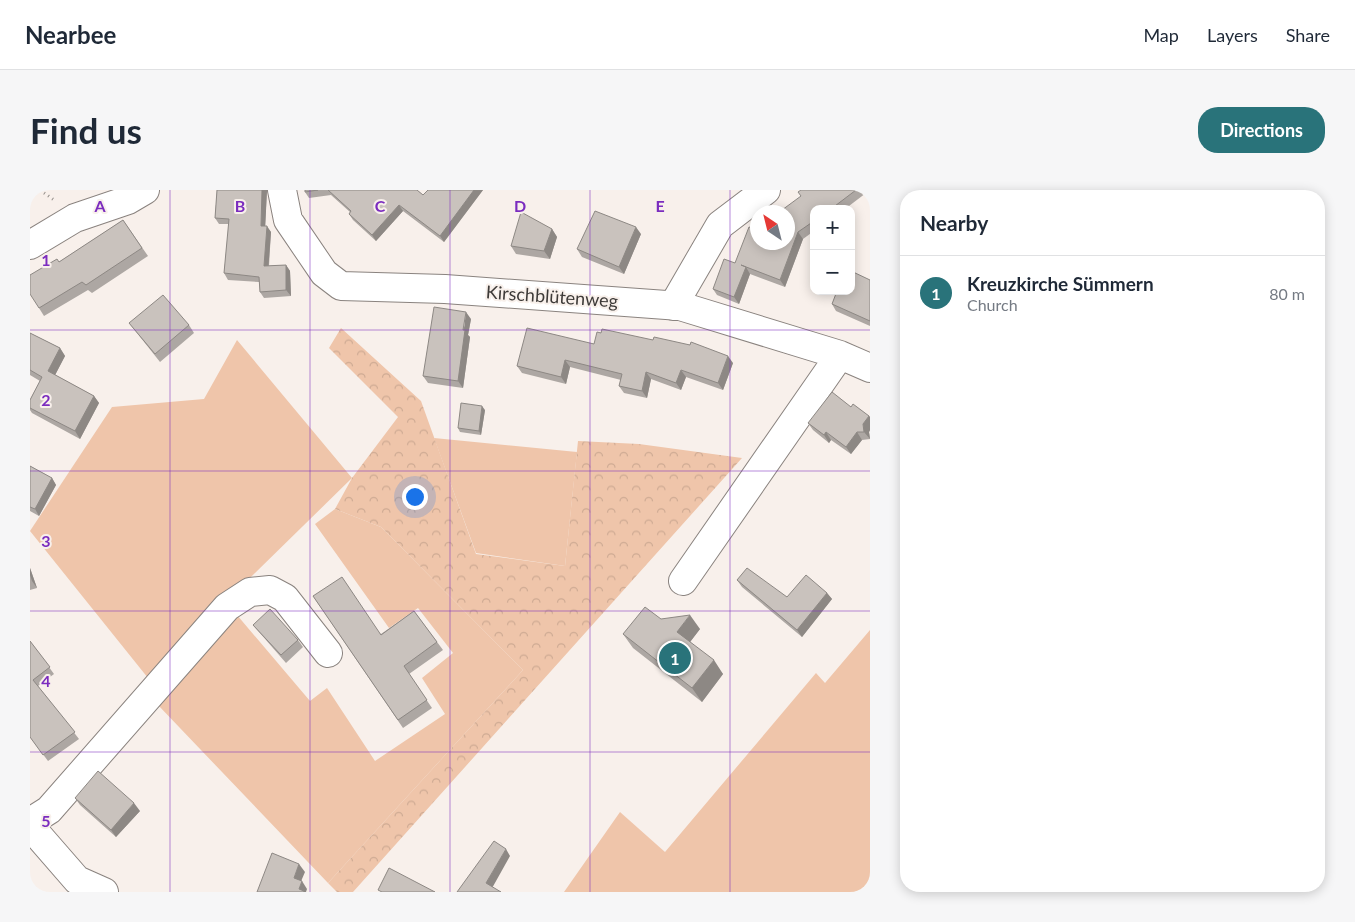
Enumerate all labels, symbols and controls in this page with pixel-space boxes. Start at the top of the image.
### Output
text: Nearbee [25,20,116,49]
text: Map [1143,24,1179,46]
text: Layers [1207,24,1258,46]
text: Share [1286,24,1330,46]
button: Directions [1198,107,1325,153]
text: Find us [30,109,142,151]
text: A [93,196,106,215]
text: B [235,196,245,215]
text: C [375,196,386,215]
text: D [514,196,526,215]
text: E [655,196,665,215]
north arrow [750,205,795,250]
map controls [810,205,855,295]
button: + [810,205,855,250]
text: Nearby [920,210,988,235]
text: 1 [41,250,51,269]
button: − [810,250,855,295]
text: Kreuzkirche Sümmern [967,272,1154,295]
street label: Kirschblütenweg [485,280,619,312]
text: 1 [931,284,941,303]
text: 80 m [1269,284,1305,303]
text: Church [967,295,1018,314]
text: 2 [41,390,51,409]
your location [402,484,428,510]
text: 3 [41,531,51,550]
pin: 1 [659,639,691,677]
text: 4 [41,671,51,690]
text: 5 [41,811,51,830]

